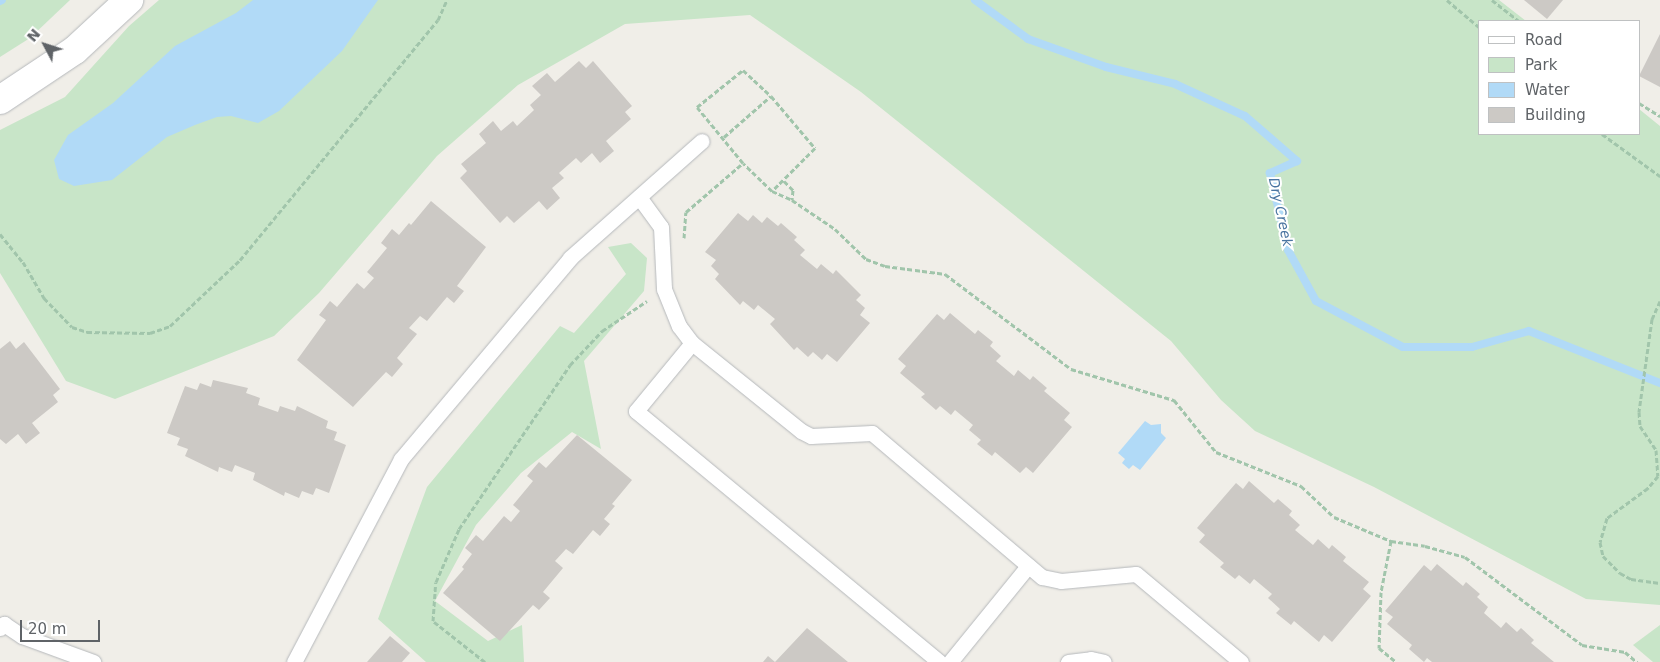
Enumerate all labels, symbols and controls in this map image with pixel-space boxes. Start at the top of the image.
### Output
north arrow [20,20,70,70]
legend [1478,20,1640,135]
text: N [24,26,43,45]
text: Road [1525,31,1563,49]
text: Park [1525,56,1557,74]
text: Water [1525,81,1569,99]
text: Building [1525,106,1586,124]
water label: Dry Creek [1265,176,1297,248]
scale bar [22,610,102,642]
text: 20 m [28,620,66,638]

